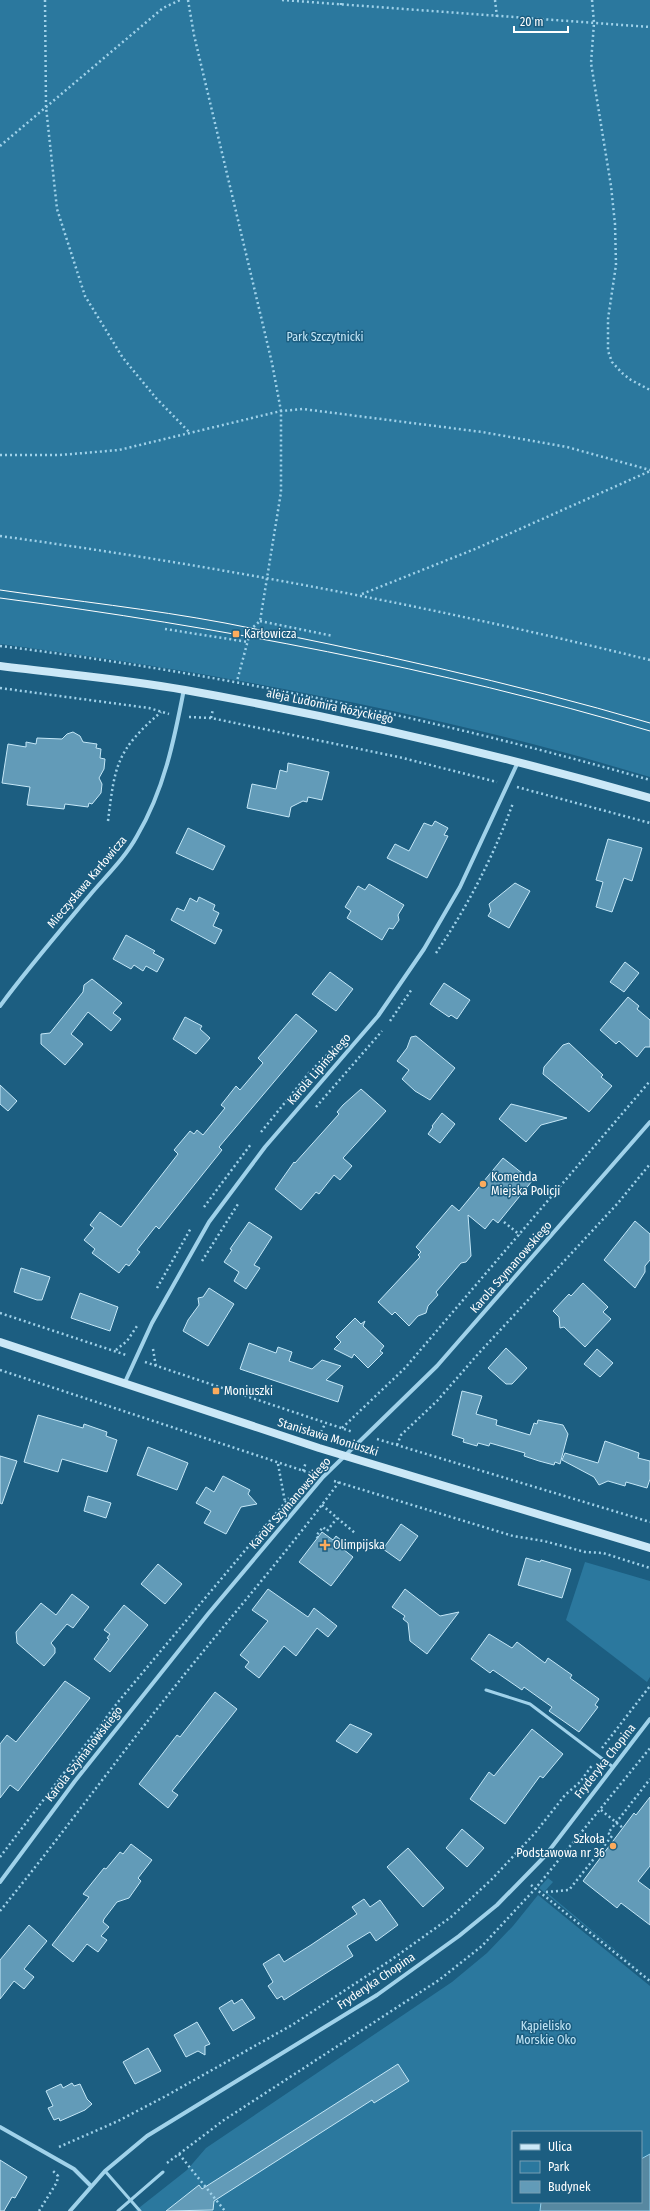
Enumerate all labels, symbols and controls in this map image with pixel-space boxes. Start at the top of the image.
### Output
scale bar [514,8,568,34]
text: 20 m [520,15,544,29]
park label: Park Szczytnicki [287,330,363,344]
place label: Karłowicza [244,627,297,641]
marker: Karłowicza [231,629,241,639]
street label: aleja Ludomira Różyckiego [265,686,395,726]
street label: Mieczysława Karłowicza [44,833,130,931]
street label: Karola Lipińskiego [284,1031,354,1107]
place label: Komenda Miejska Policji [491,1170,560,1198]
marker: Komenda Miejska Policji [478,1179,488,1189]
street label: Karola Szymanowskiego [467,1218,555,1316]
place label: Moniuszki [224,1384,273,1398]
marker: Moniuszki [211,1386,221,1396]
street label: Stanisława Moniuszki [276,1415,380,1459]
street label: Karola Szymanowskiego [246,1454,334,1552]
place label: Olimpijska [333,1538,385,1552]
marker: Olimpijska [320,1540,330,1550]
street label: Karola Szymanowskiego [42,1704,126,1804]
street label: Fryderyka Chopina [572,1721,638,1801]
place label: Szkoła Podstawowa nr 36 [516,1832,605,1860]
marker: Szkoła Podstawowa nr 36 [608,1841,618,1851]
street label: Fryderyka Chopina [335,1950,418,2012]
park label: Kąpielisko Morskie Oko [516,2019,576,2047]
legend [512,2131,642,2203]
text: Ulica [548,2140,572,2154]
text: Park [548,2160,570,2174]
text: Budynek [548,2180,591,2194]

